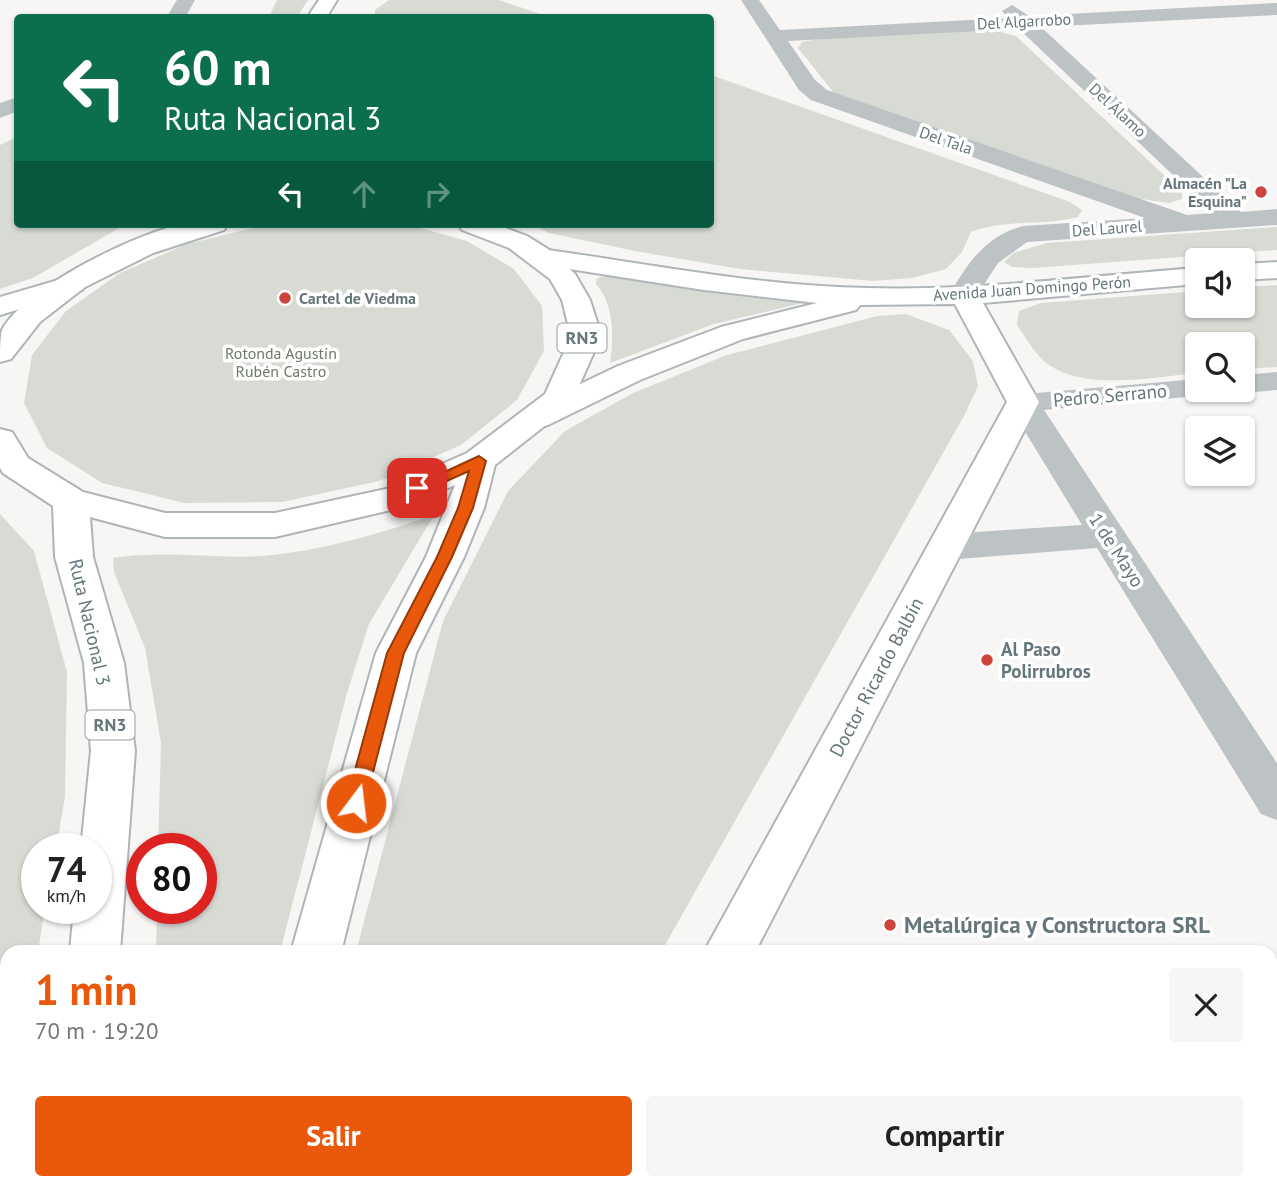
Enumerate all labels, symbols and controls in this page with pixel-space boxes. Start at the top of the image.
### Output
street label: Del Algarrobo [976,9,1072,33]
text: 60 m [164,35,271,99]
icon: left [49,42,140,133]
street label: Del Álamo [1085,79,1151,141]
text: Ruta Nacional 3 [164,97,382,139]
street label: Del Tala [917,122,975,158]
place label: Almacén "La Esquina" [1163,173,1247,211]
icon: left [272,175,310,213]
icon: ahead [345,175,383,213]
icon: right [418,175,456,213]
marker: Almacén "La Esquina" [1253,184,1269,200]
street label: Del Laurel [1071,216,1143,240]
map controls [1185,248,1255,486]
button: sound [1185,248,1255,318]
street label: Avenida Juan Domingo Perón [932,271,1132,305]
place label: Cartel de Viedma [299,288,416,308]
marker: Cartel de Viedma [277,290,293,306]
road number: RN3 [558,324,606,352]
button: search [1185,332,1255,402]
park label: Rotonda Agustín Rubén Castro [225,343,337,381]
street label: Pedro Serrano [1052,378,1168,412]
button: layers [1185,416,1255,486]
pin [387,458,447,518]
icon: arrive [398,469,436,507]
street label: 1 de Mayo [1084,508,1150,592]
street label: Ruta Nacional 3 [64,556,116,688]
street label: Doctor Ricardo Balbín [824,593,928,761]
place label: Al Paso Polirrubros [1001,637,1091,683]
marker: Al Paso Polirrubros [979,652,995,668]
road number: RN3 [86,710,134,740]
position arrow [319,766,393,840]
speed limit sign: 80 [126,833,217,924]
text: 74 [47,846,86,892]
text: km/h [47,884,86,907]
place label: Metalúrgica y Constructora SRL [904,910,1210,939]
marker: Metalúrgica y Constructora SRL [882,917,898,933]
text: 1 min [35,962,137,1017]
button: close [1169,968,1243,1042]
text: 70 m · 19:20 [35,1016,159,1045]
button: Salir [35,1096,632,1176]
button: Compartir [646,1096,1243,1176]

